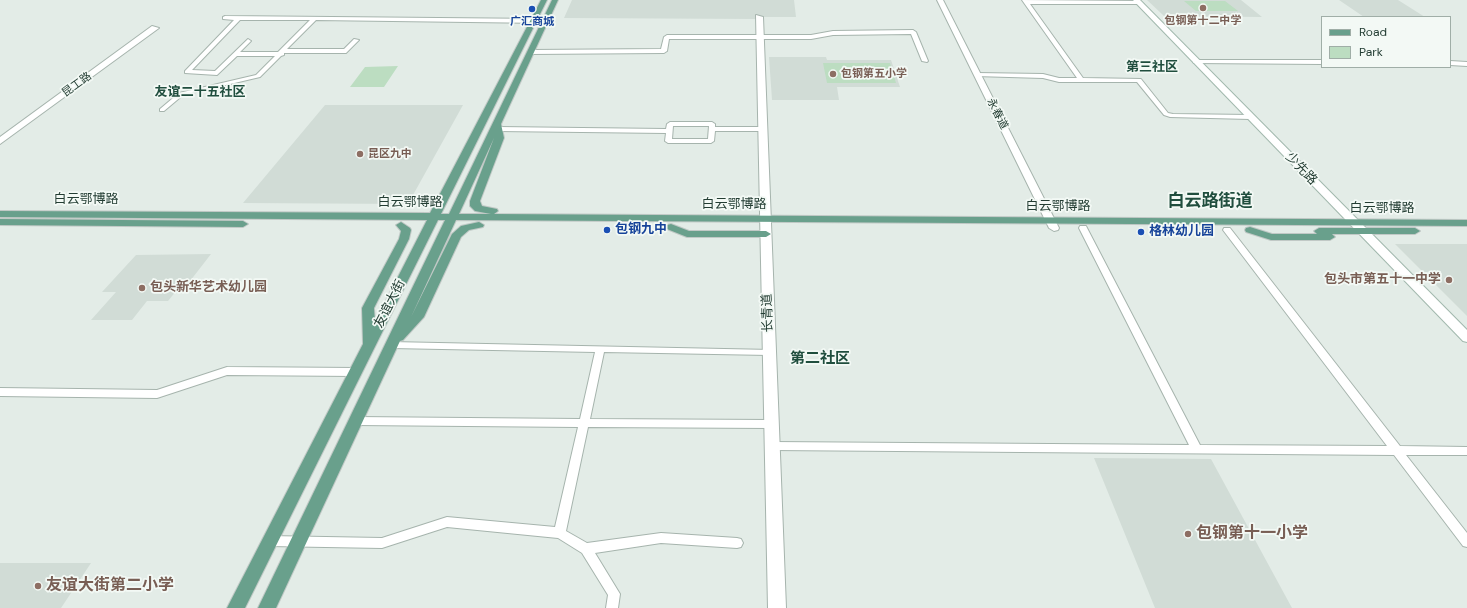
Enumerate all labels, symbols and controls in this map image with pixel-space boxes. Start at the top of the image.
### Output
marker: 包钢第十二中学 [1198,3,1208,13]
marker: 广汇商城 [527,4,537,14]
place label: 包钢第十二中学 [1165,14,1241,28]
place label: 广汇商城 [510,15,554,29]
legend [1321,16,1451,68]
text: Road [1359,24,1387,40]
text: Park [1359,44,1383,60]
district label: 第三社区 [1126,60,1178,76]
place label: 包钢第五小学 [841,67,907,81]
marker: 包钢第五小学 [828,69,838,79]
street label: 昆工路 [60,70,94,100]
district label: 友谊二十五社区 [155,85,245,101]
street label: 永春道 [984,96,1010,132]
place label: 昆区九中 [368,147,412,161]
marker: 昆区九中 [355,149,365,159]
street label: 少先路 [1282,150,1320,188]
street label: 白云鄂博路 [54,192,118,208]
district label: 白云路街道 [1168,192,1252,212]
street label: 白云鄂博路 [378,195,442,211]
street label: 白云鄂博路 [702,197,766,213]
street label: 白云鄂博路 [1026,199,1090,215]
street label: 白云鄂博路 [1350,201,1414,217]
place label: 包钢九中 [615,222,667,238]
place label: 格林幼儿园 [1149,224,1214,240]
marker: 包钢九中 [602,225,612,235]
marker: 格林幼儿园 [1136,227,1146,237]
place label: 包头市第五十一中学 [1324,272,1441,288]
marker: 包头市第五十一中学 [1444,275,1454,285]
street label: 友谊大街 [371,277,409,331]
place label: 包头新华艺术幼儿园 [150,280,267,296]
marker: 包头新华艺术幼儿园 [137,283,147,293]
street label: 长青道 [760,293,776,333]
district label: 第二社区 [790,350,850,368]
place label: 包钢第十一小学 [1196,524,1308,544]
marker: 包钢第十一小学 [1183,529,1193,539]
place label: 友谊大街第二小学 [46,576,174,596]
marker: 友谊大街第二小学 [33,581,43,591]

